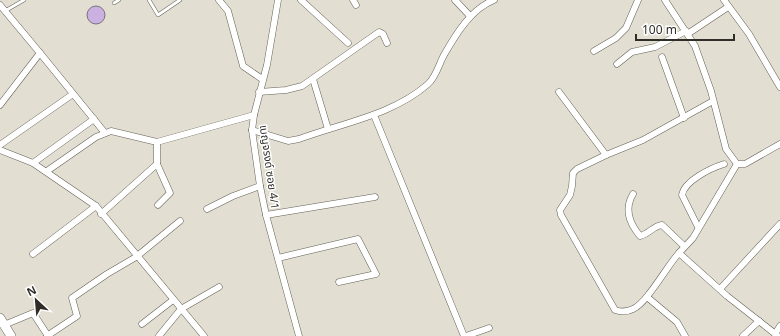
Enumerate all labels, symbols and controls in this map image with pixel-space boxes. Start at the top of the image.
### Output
scale bar [636,16,734,42]
text: 100 m [642,21,677,38]
street label: เบญจรงด์ ซอย 4/1 [257,124,283,210]
north arrow [16,280,56,320]
text: N [24,282,39,299]

